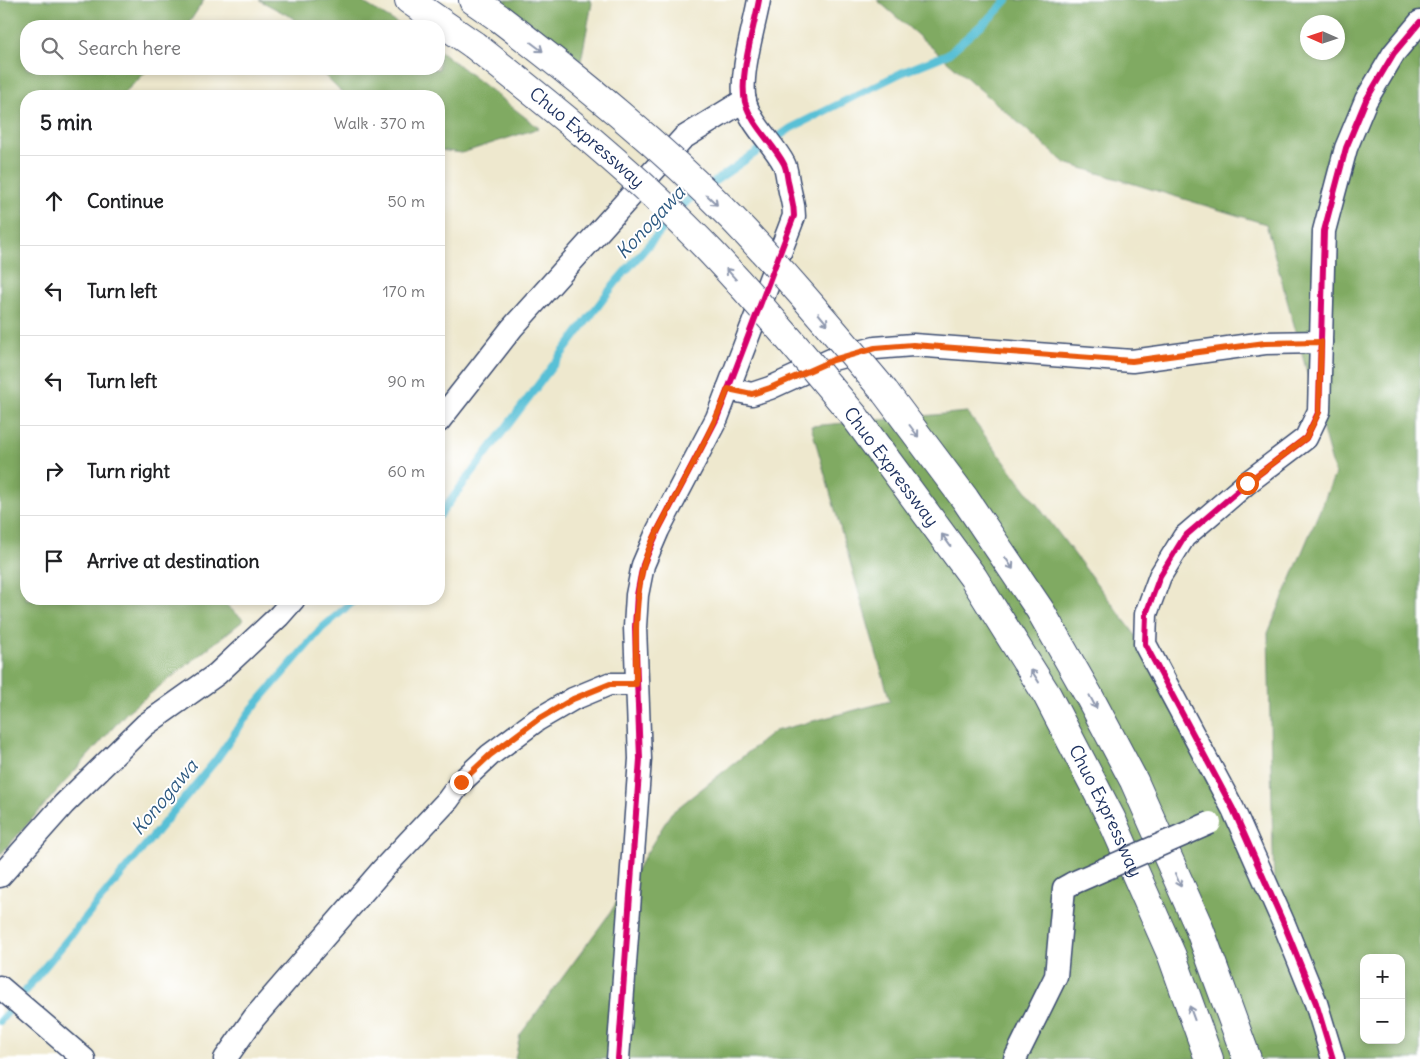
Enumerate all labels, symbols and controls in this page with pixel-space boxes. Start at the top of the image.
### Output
north arrow [1300,15,1345,60]
search box [20,20,445,75]
icon: search [38,34,66,62]
text: Search here [78,36,181,60]
one-way arrow [530,42,543,53]
street label: Chuo Expressway [525,82,650,193]
text: 5 min [40,109,92,136]
text: Walk · 370 m [334,113,425,133]
water label: Konogawa [610,180,691,264]
icon: ahead [40,187,68,215]
text: Continue [87,189,164,213]
text: 50 m [387,191,425,211]
one-way arrow [706,194,719,206]
one-way arrow [725,268,737,281]
icon: left [40,277,68,305]
text: Turn left [87,279,157,303]
text: 170 m [382,281,425,301]
one-way arrow [817,312,828,325]
icon: left [40,367,68,395]
text: Turn left [87,369,157,393]
text: 90 m [387,371,425,391]
street label: Chuo Expressway [839,402,944,531]
one-way arrow [909,424,920,437]
icon: right [40,457,68,485]
text: Turn right [87,459,170,483]
text: 60 m [387,461,425,481]
route start [1236,472,1259,495]
one-way arrow [940,534,951,547]
icon: arrive [40,547,68,575]
text: Arrive at destination [87,549,260,573]
one-way arrow [1004,556,1014,570]
one-way arrow [1029,670,1039,684]
one-way arrow [1088,695,1098,710]
street label: Chuo Expressway [1064,741,1148,880]
water label: Konogawa [126,754,203,840]
route end [450,771,473,794]
one-way arrow [1174,872,1184,887]
map controls [1360,954,1405,1044]
button: + [1360,954,1405,999]
button: − [1360,999,1405,1044]
one-way arrow [1187,1006,1196,1021]

